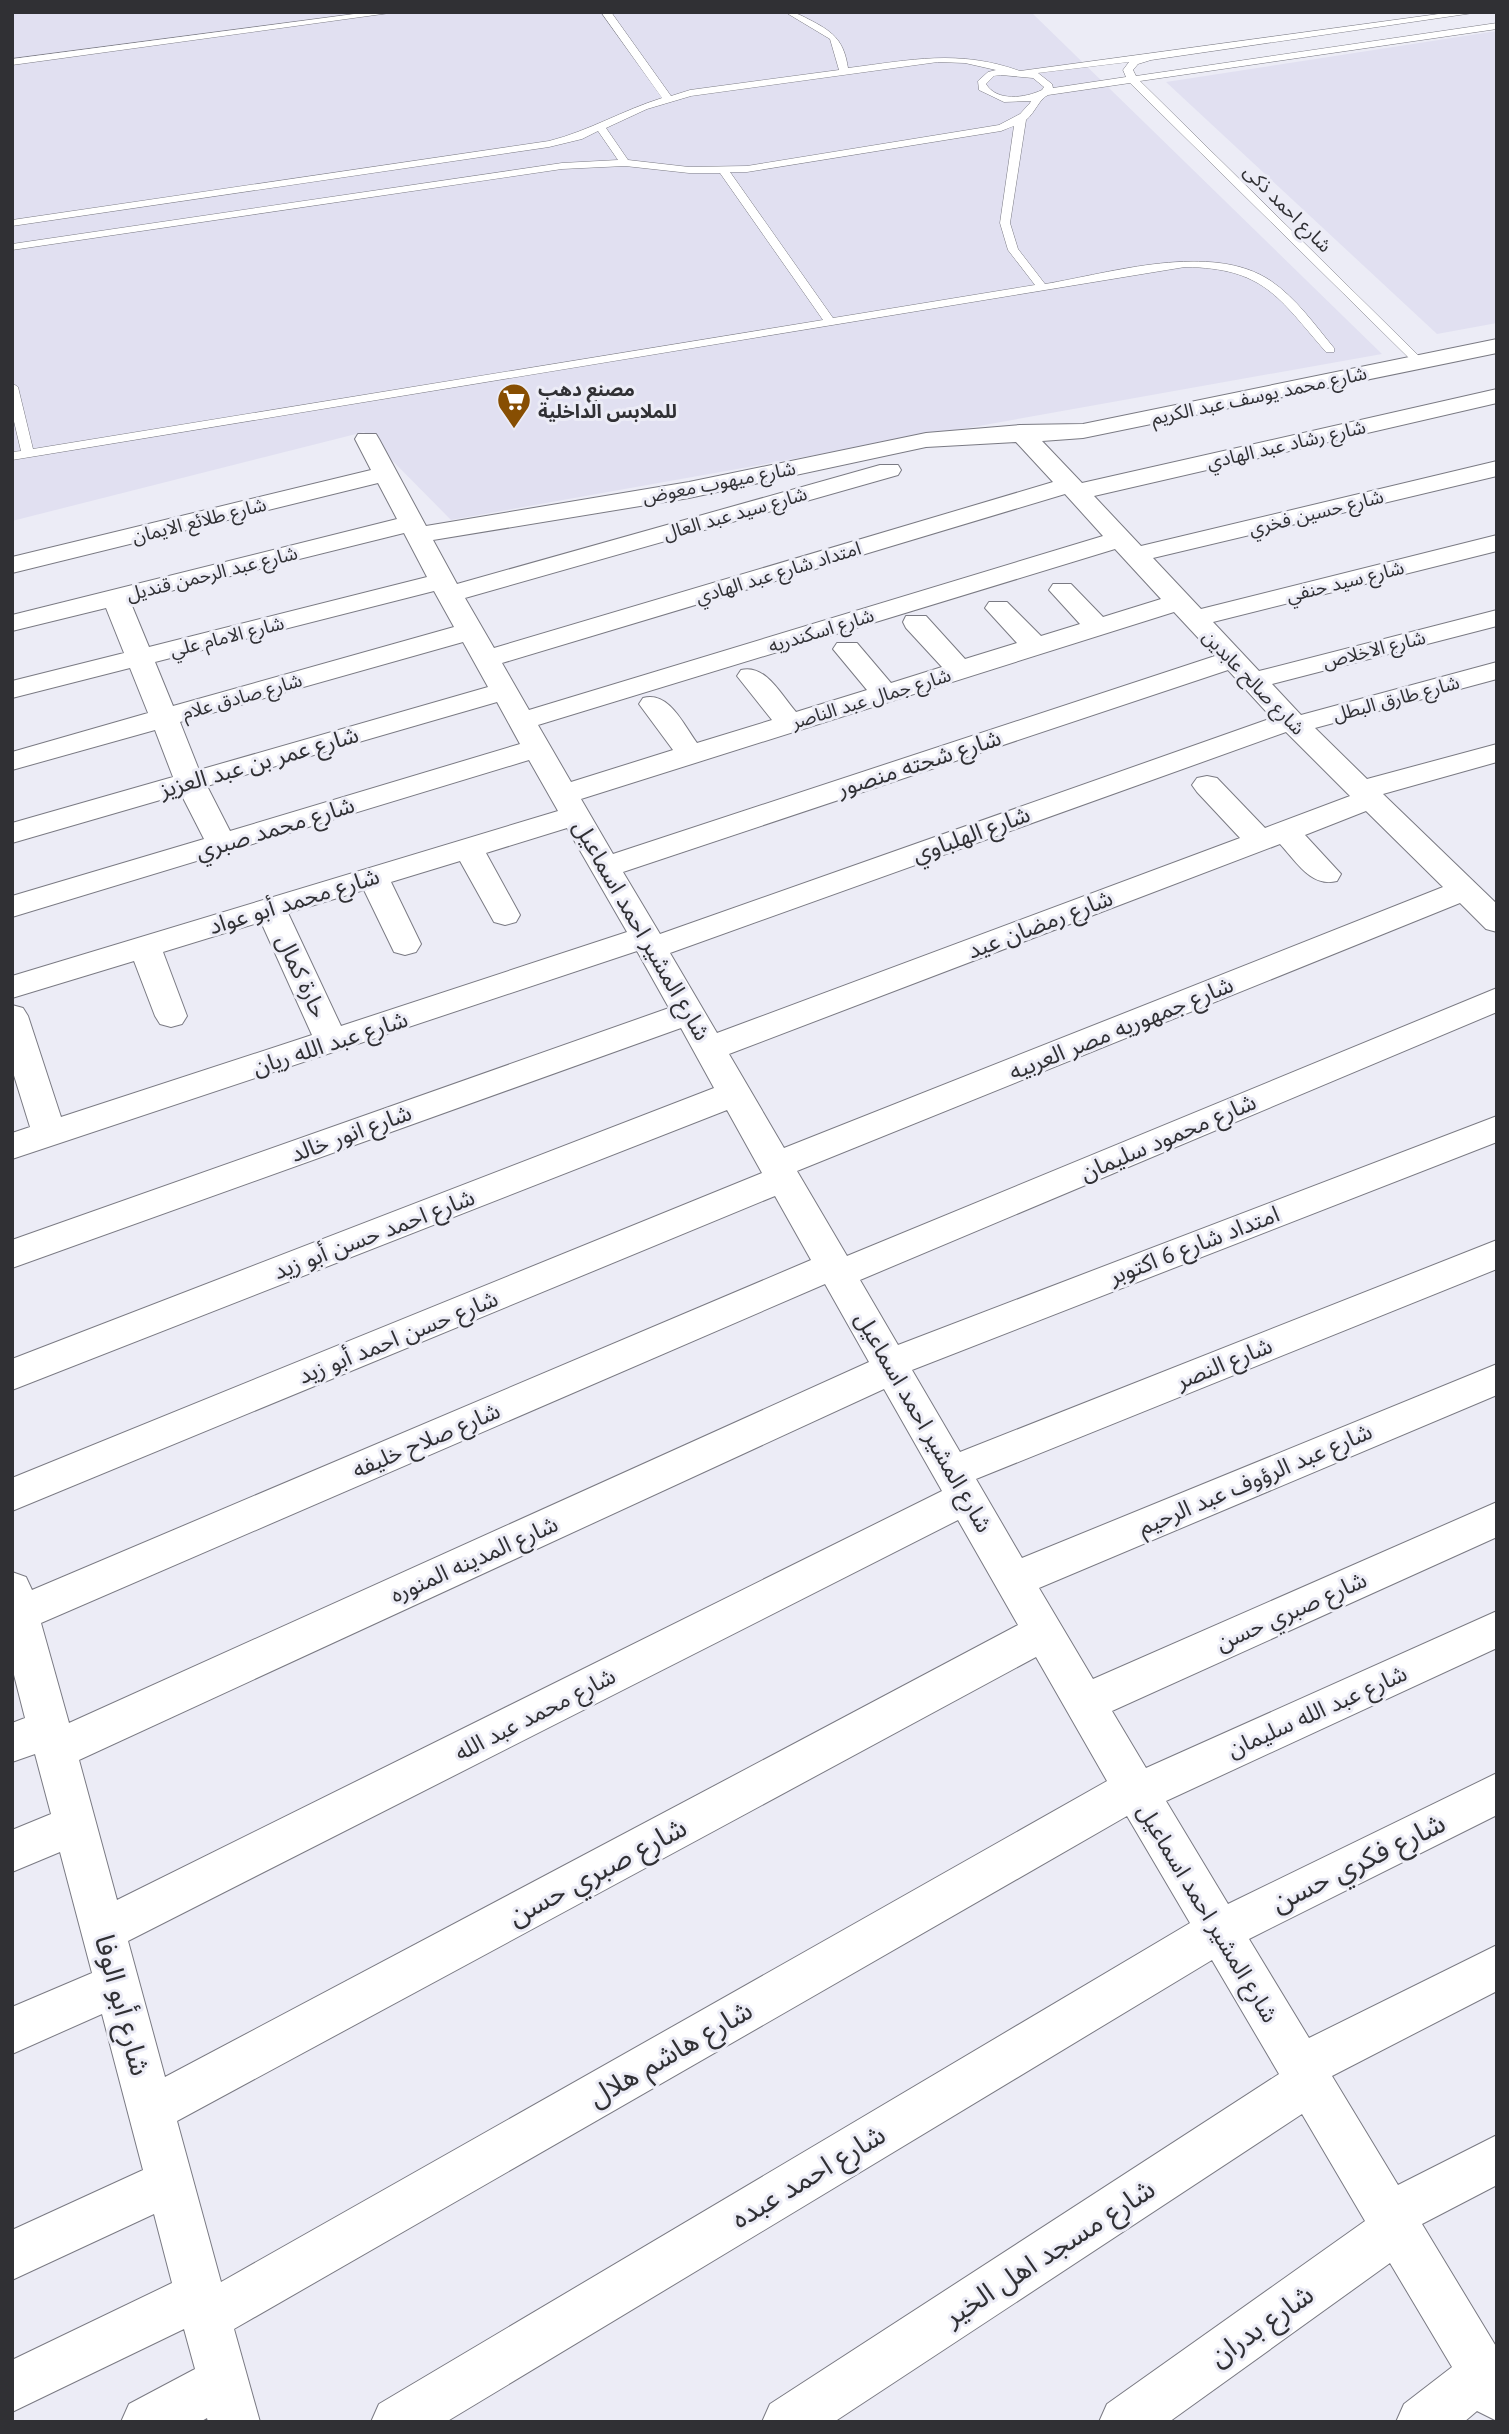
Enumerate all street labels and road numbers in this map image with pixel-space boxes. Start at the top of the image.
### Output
street label: شارع احمد ذكى [1237,159,1337,259]
street label: شارع محمد يوسف عبد الكريم [1149,360,1369,432]
street label: شارع رشاد عبد الهادي [1204,414,1369,477]
street label: شارع ميهوب معوض [640,455,798,511]
street label: شارع سيد عبد العال [660,481,810,547]
street label: شارع حسين فخري [1246,484,1387,544]
street label: شارع طلائع الايمان [129,492,269,551]
street label: امتداد شارع عبد الهادي [692,535,865,612]
street label: شارع عبد الرحمن قنديل [124,540,300,608]
street label: شارع سيد حنفي [1284,555,1407,611]
street label: شارع اسكندريه [765,603,877,659]
street label: شارع الامام علي [167,610,287,665]
street label: شارع صالح عابدين [1196,624,1310,742]
street label: شارع الاخلاص [1320,625,1428,675]
street label: شارع جمال عبد الناصر [787,662,954,736]
street label: شارع صادق علام [179,667,306,727]
street label: شارع طارق البطل [1330,670,1462,728]
street label: شارع عمر بن عبد العزيز [155,719,363,807]
street label: شارع شحته منصور [832,722,1005,806]
street label: شارع محمد صبري [192,790,359,869]
street label: شارع الهلباوي [908,799,1035,871]
street label: شارع المشير احمد اسماعيل [565,814,718,1047]
street label: شارع محمد أبو عواد [205,861,384,943]
street label: شارع رمضان عيد [963,883,1118,967]
street label: حارة كمال [271,929,334,1022]
street label: شارع جمهوريه مصر العربيه [1004,969,1238,1089]
street label: شارع عبد الله ريان [249,1004,412,1084]
street label: شارع محمود سليمان [1076,1086,1261,1189]
street label: شارع انور خالد [286,1097,416,1171]
street label: شارع احمد حسن أبو زيد [269,1182,480,1288]
street label: امتداد شارع 6 اكتوبر [1104,1199,1284,1294]
street label: شارع حسن احمد أبو زيد [294,1283,503,1393]
street label: شارع المشير احمد اسماعيل [847,1306,1000,1539]
street label: شارع النصر [1171,1330,1277,1398]
street label: شارع صلاح خليفه [347,1395,505,1487]
street label: شارع عبد الرؤوف عبد الرحيم [1134,1416,1377,1544]
street label: شارع المدينه المنوره [386,1509,563,1611]
street label: شارع صبري حسن [1211,1564,1372,1660]
street label: شارع عبد الله سليمان [1222,1658,1412,1766]
street label: شارع محمد عبد الله [449,1661,621,1769]
street label: شارع المشير احمد اسماعيل [1129,1798,1285,2029]
street label: شارع فكري حسن [1265,1803,1453,1923]
street label: شارع صبري حسن [501,1808,694,1936]
street label: شارع أبو الوفا [84,1930,160,2080]
street label: شارع هاشم هلال [581,1991,761,2118]
street label: شارع احمد عبده [724,2115,893,2239]
street label: شارع مسجد اهل الخير [935,2169,1163,2337]
street label: شارع بدران [1201,2275,1322,2377]

